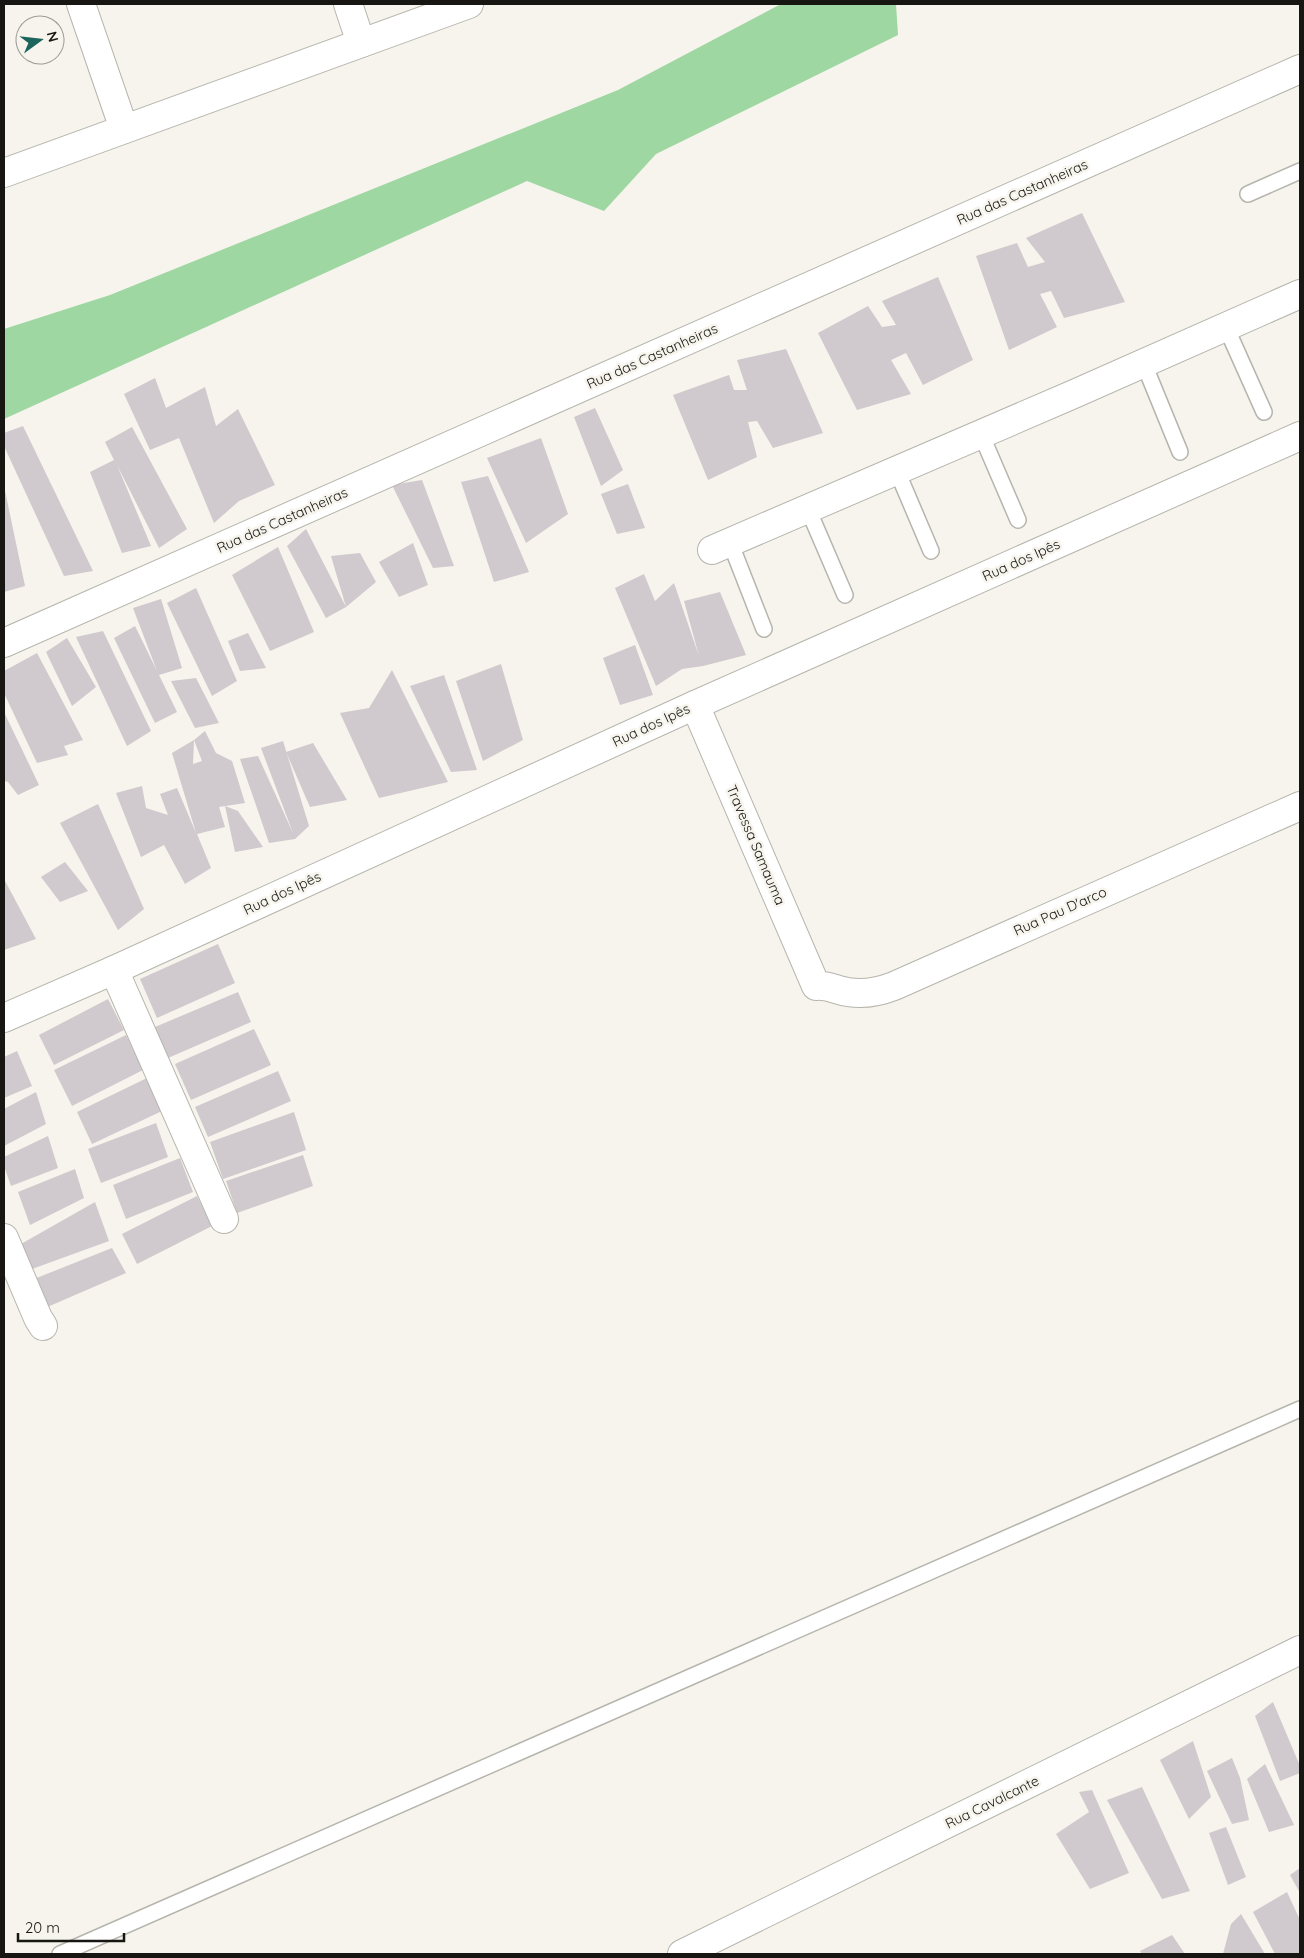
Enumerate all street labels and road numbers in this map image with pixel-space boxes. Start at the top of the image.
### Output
street label: Rua das Castanheiras [954,155,1090,229]
street label: Rua das Castanheiras [584,319,720,393]
street label: Rua das Castanheiras [214,483,350,557]
street label: Rua dos Ipês [979,535,1063,585]
street label: Rua dos Ipês [609,699,693,751]
street label: Travessa Samauma [723,782,789,908]
street label: Rua dos Ipês [240,867,324,919]
street label: Rua Pau D'arco [1011,882,1109,940]
street label: Rua Cavalcante [942,1771,1042,1833]

